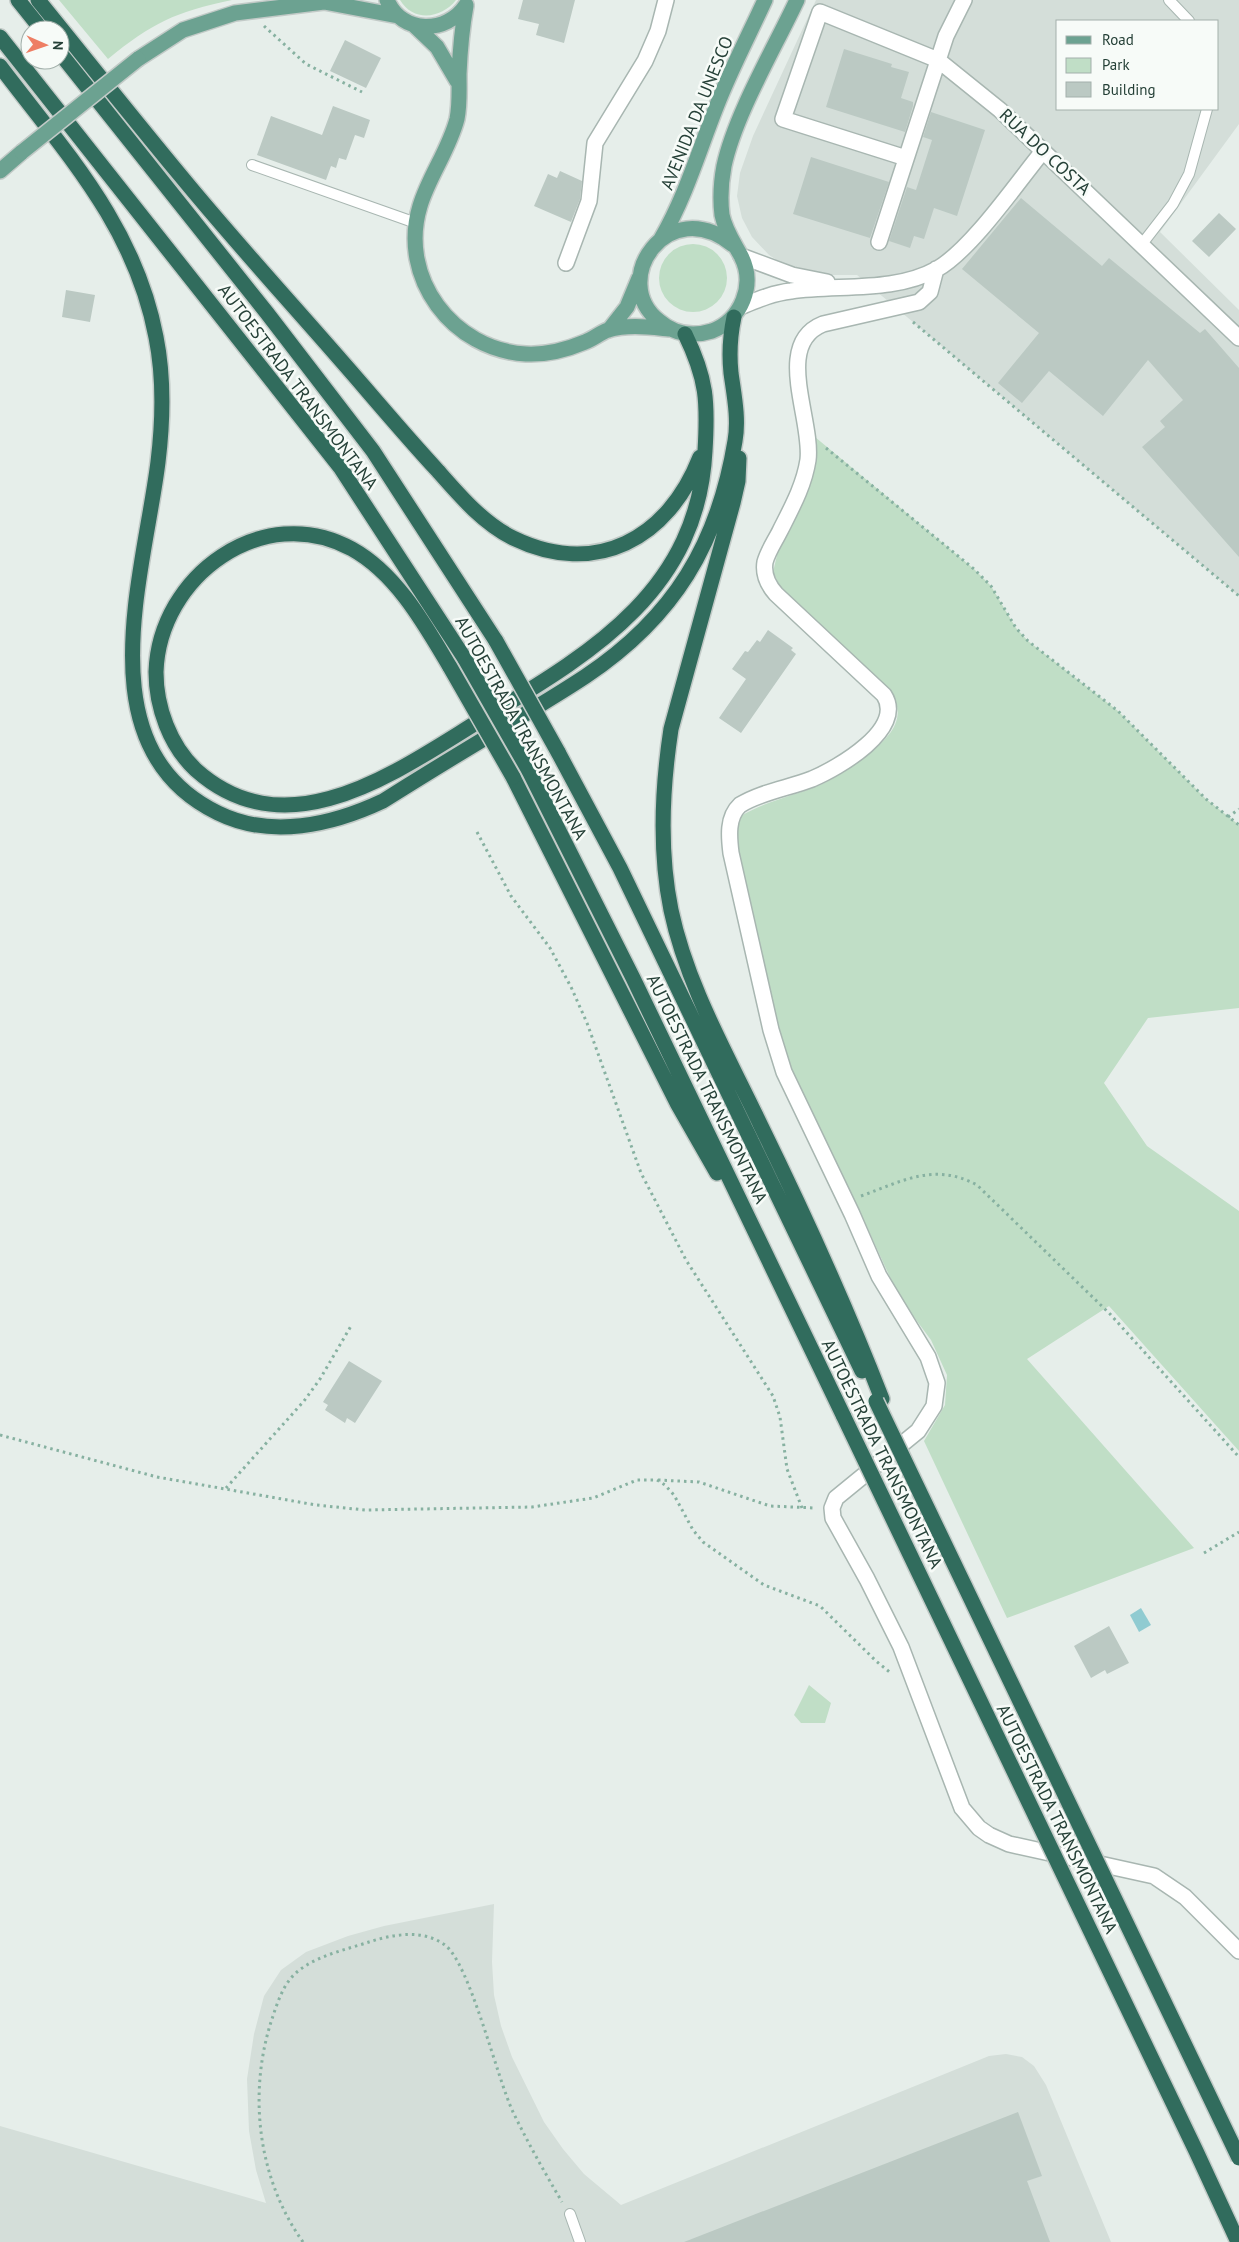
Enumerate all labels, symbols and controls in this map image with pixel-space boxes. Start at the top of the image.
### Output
north arrow [20,20,70,70]
legend [1056,20,1219,110]
text: Road [1102,30,1134,49]
street label: AVENIDA DA UNESCO [655,32,738,193]
text: N [49,41,67,50]
text: Park [1102,55,1130,74]
text: Building [1102,80,1156,99]
street label: RUA DO COSTA [995,103,1096,200]
street label: AUTOESTRADA TRANSMONTANA [213,279,384,495]
street label: AUTOESTRADA TRANSMONTANA [450,612,593,844]
street label: AUTOESTRADA TRANSMONTANA [642,970,773,1208]
street label: AUTOESTRADA TRANSMONTANA [817,1335,948,1573]
street label: AUTOESTRADA TRANSMONTANA [992,1700,1123,1938]

